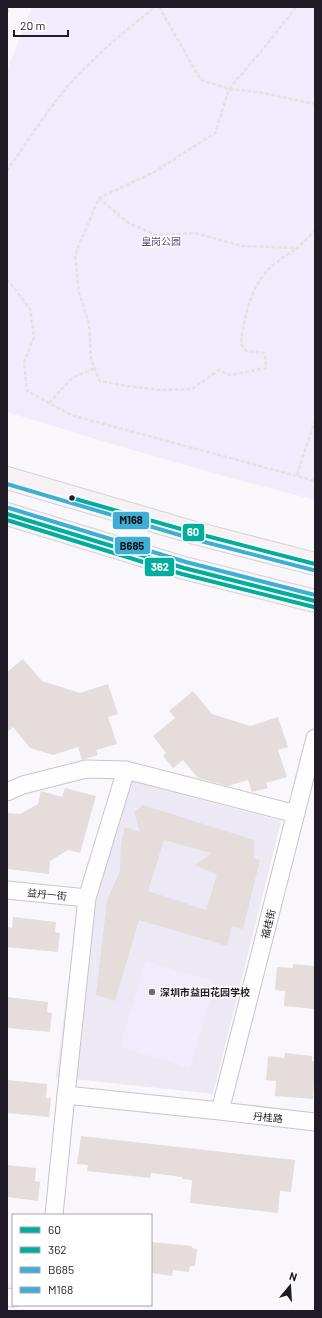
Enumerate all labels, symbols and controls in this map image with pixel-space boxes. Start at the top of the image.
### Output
scale bar [14,12,68,38]
text: 20 m [20,18,46,32]
park label: 皇岗公园 [141,235,181,247]
unlabelled marker [67,493,77,503]
line badge: M168 [112,511,150,530]
text: M168 [119,513,143,526]
line badge: 60 [182,523,205,542]
text: 60 [187,525,199,538]
line badge: B685 [114,536,151,555]
text: B685 [120,539,144,552]
line badge: 362 [144,557,175,577]
text: 362 [151,560,169,573]
street label: 益丹一街 [26,886,68,902]
street label: 福桂街 [259,908,277,940]
place label: 深圳市益田花园学校 [160,986,250,998]
marker: 深圳市益田花园学校 [147,987,157,997]
street label: 丹桂路 [252,1109,284,1125]
legend [12,1214,152,1306]
text: 60 [48,1222,61,1236]
text: 362 [48,1242,67,1256]
text: B685 [48,1262,74,1276]
north arrow [270,1266,310,1306]
text: N [288,1269,299,1283]
text: M168 [48,1282,73,1296]

